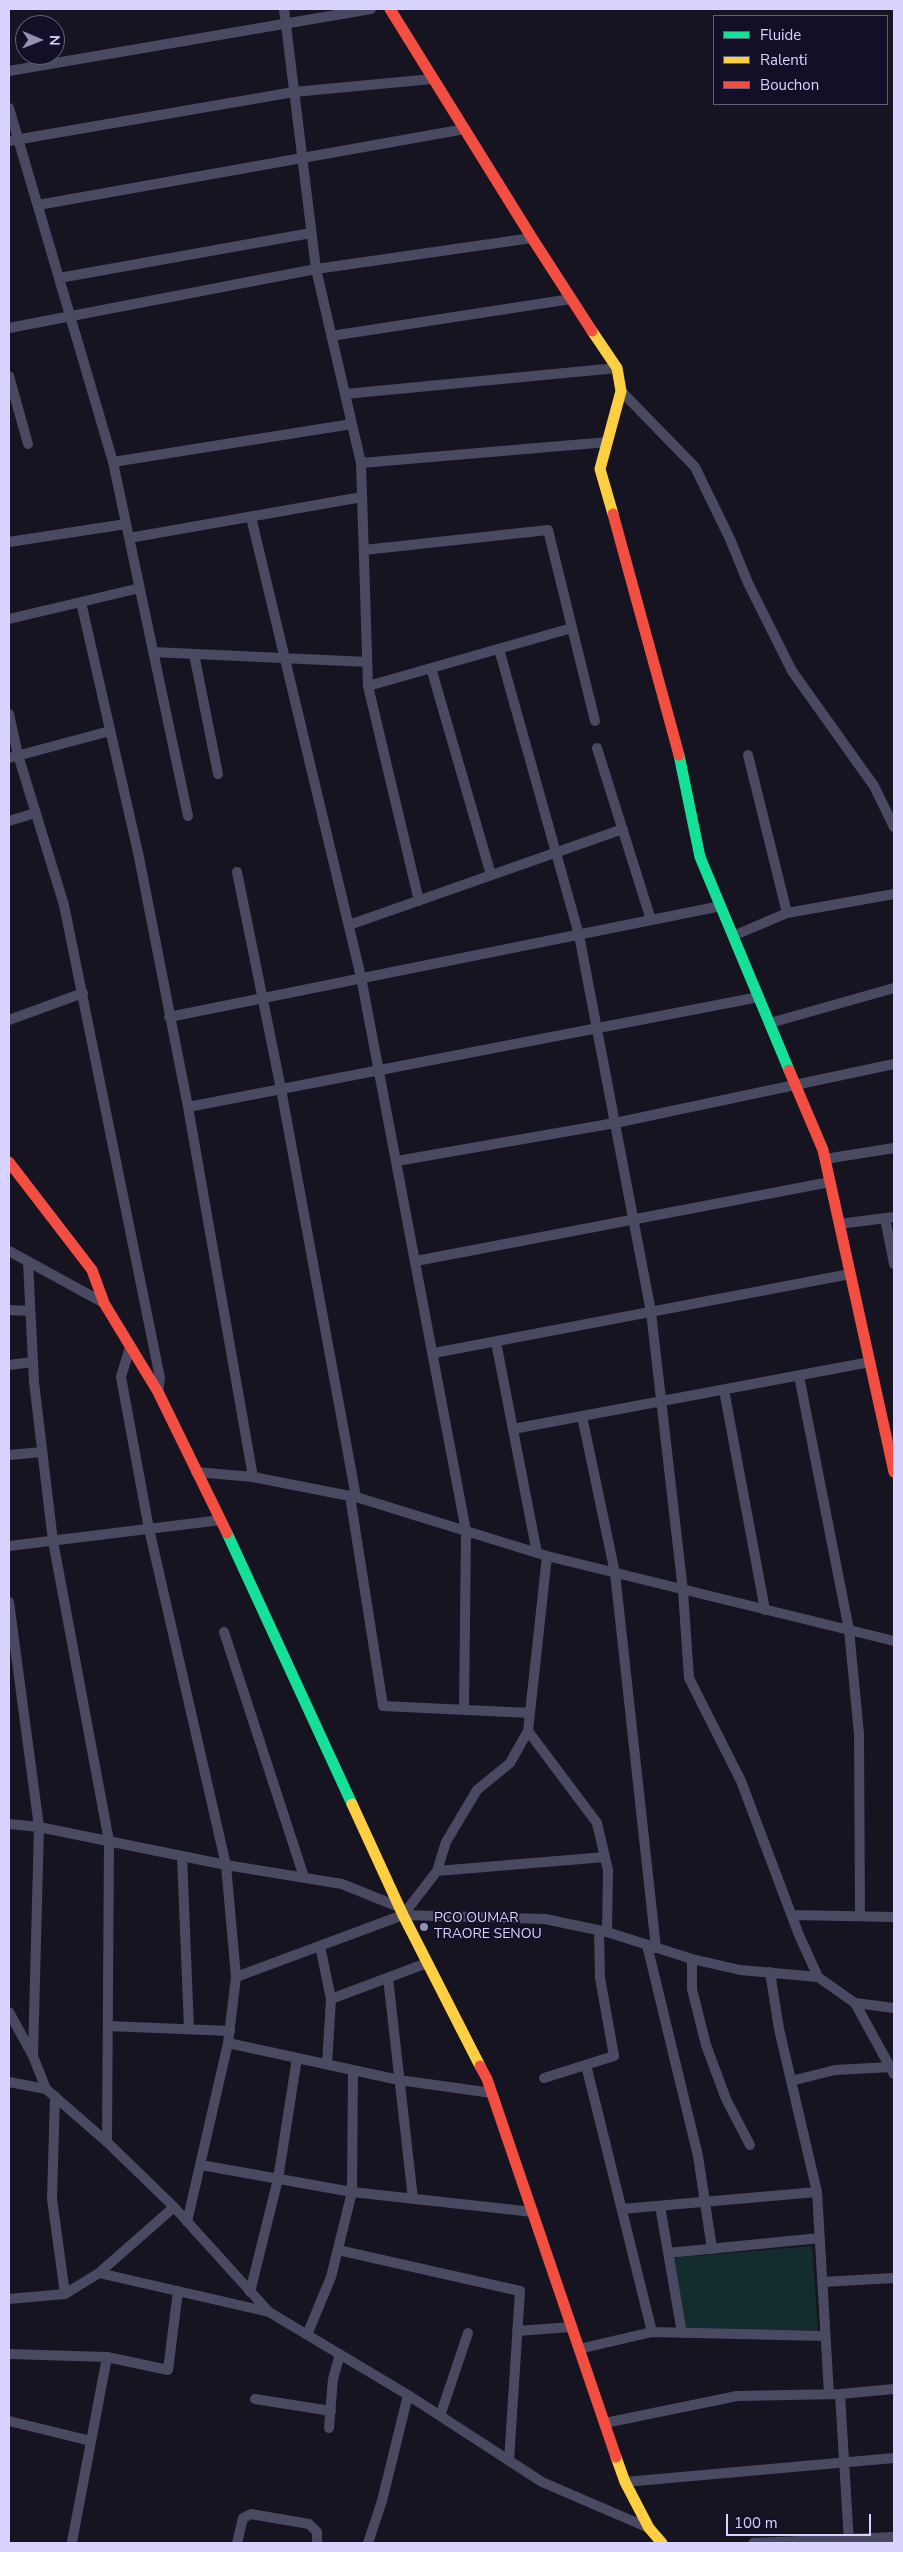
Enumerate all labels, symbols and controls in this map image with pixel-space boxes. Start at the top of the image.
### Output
north arrow [15,15,65,65]
legend [713,15,888,105]
text: Fluide [760,25,801,45]
text: N [45,35,64,46]
text: Ralenti [760,50,808,70]
text: Bouchon [760,75,819,95]
place label: PCO OUMAR TRAORE SENOU [434,1911,542,1944]
marker: PCO OUMAR TRAORE SENOU [418,1921,430,1933]
scale bar [728,2504,873,2536]
text: 100 m [734,2513,778,2533]

